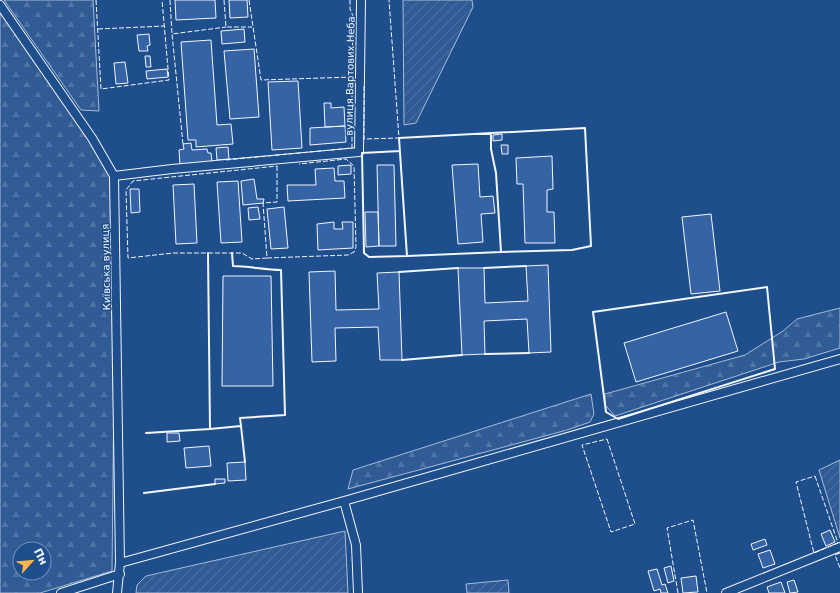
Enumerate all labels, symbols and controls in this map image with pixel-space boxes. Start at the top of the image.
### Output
street label: вулиця Вартових Неба [343,16,357,136]
street label: Київська вулиця [100,224,112,310]
north arrow [12,541,52,581]
text: Пн [31,546,50,567]

